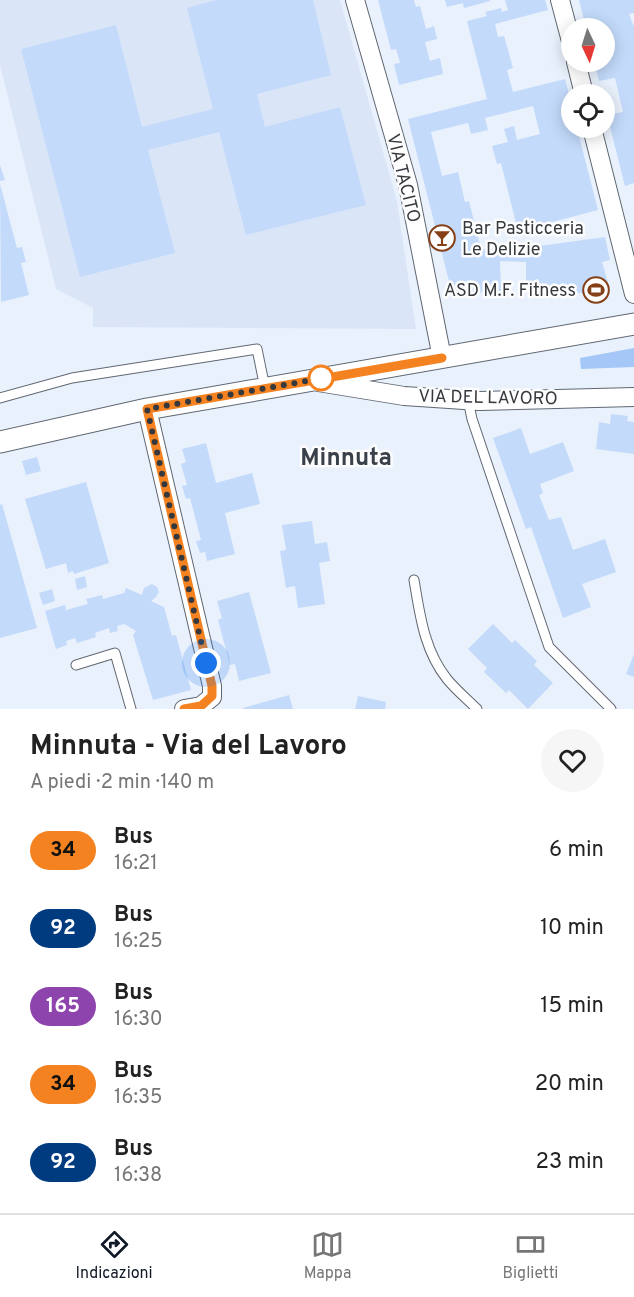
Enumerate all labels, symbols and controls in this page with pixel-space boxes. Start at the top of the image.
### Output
north arrow [561,18,615,72]
map controls [561,18,615,138]
button: locate [561,84,615,138]
street label: VIA TACITO [380,132,425,225]
place label: Bar Pasticceria Le Delizie [462,218,584,262]
bar icon: Bar Pasticceria Le Delizie [427,223,457,253]
sports icon: ASD M.F. Fitness [581,275,611,305]
place label: ASD M.F. Fitness [444,280,576,303]
unlabelled marker [308,365,334,391]
street label: VIA DEL LAVORO [418,386,558,411]
district label: Minnuta [300,444,392,474]
your location [191,648,221,678]
text: Minnuta - Via del Lavoro [30,729,347,765]
button: heart [541,729,604,792]
text: A piedi · 2 min · 140 m [30,770,214,796]
text: Bus [114,824,153,851]
text: 34 [50,837,76,864]
text: 6 min [549,837,604,864]
text: 16:21 [114,851,158,877]
text: Bus [114,902,153,929]
text: 92 [50,915,76,942]
text: 10 min [540,915,604,942]
text: 16:25 [114,929,163,955]
text: Bus [114,980,153,1007]
text: 165 [46,993,80,1020]
text: 15 min [540,993,604,1020]
text: 16:30 [114,1007,163,1033]
text: Bus [114,1058,153,1085]
text: 34 [50,1071,76,1098]
text: 20 min [535,1071,604,1098]
text: 16:35 [114,1085,162,1111]
text: Bus [114,1136,153,1163]
text: 92 [50,1149,76,1176]
text: 23 min [536,1149,604,1176]
text: 16:38 [114,1163,162,1189]
tab: Indicazioni [76,1228,153,1284]
tab: Mappa [304,1228,351,1284]
tab: Biglietti [503,1228,558,1284]

